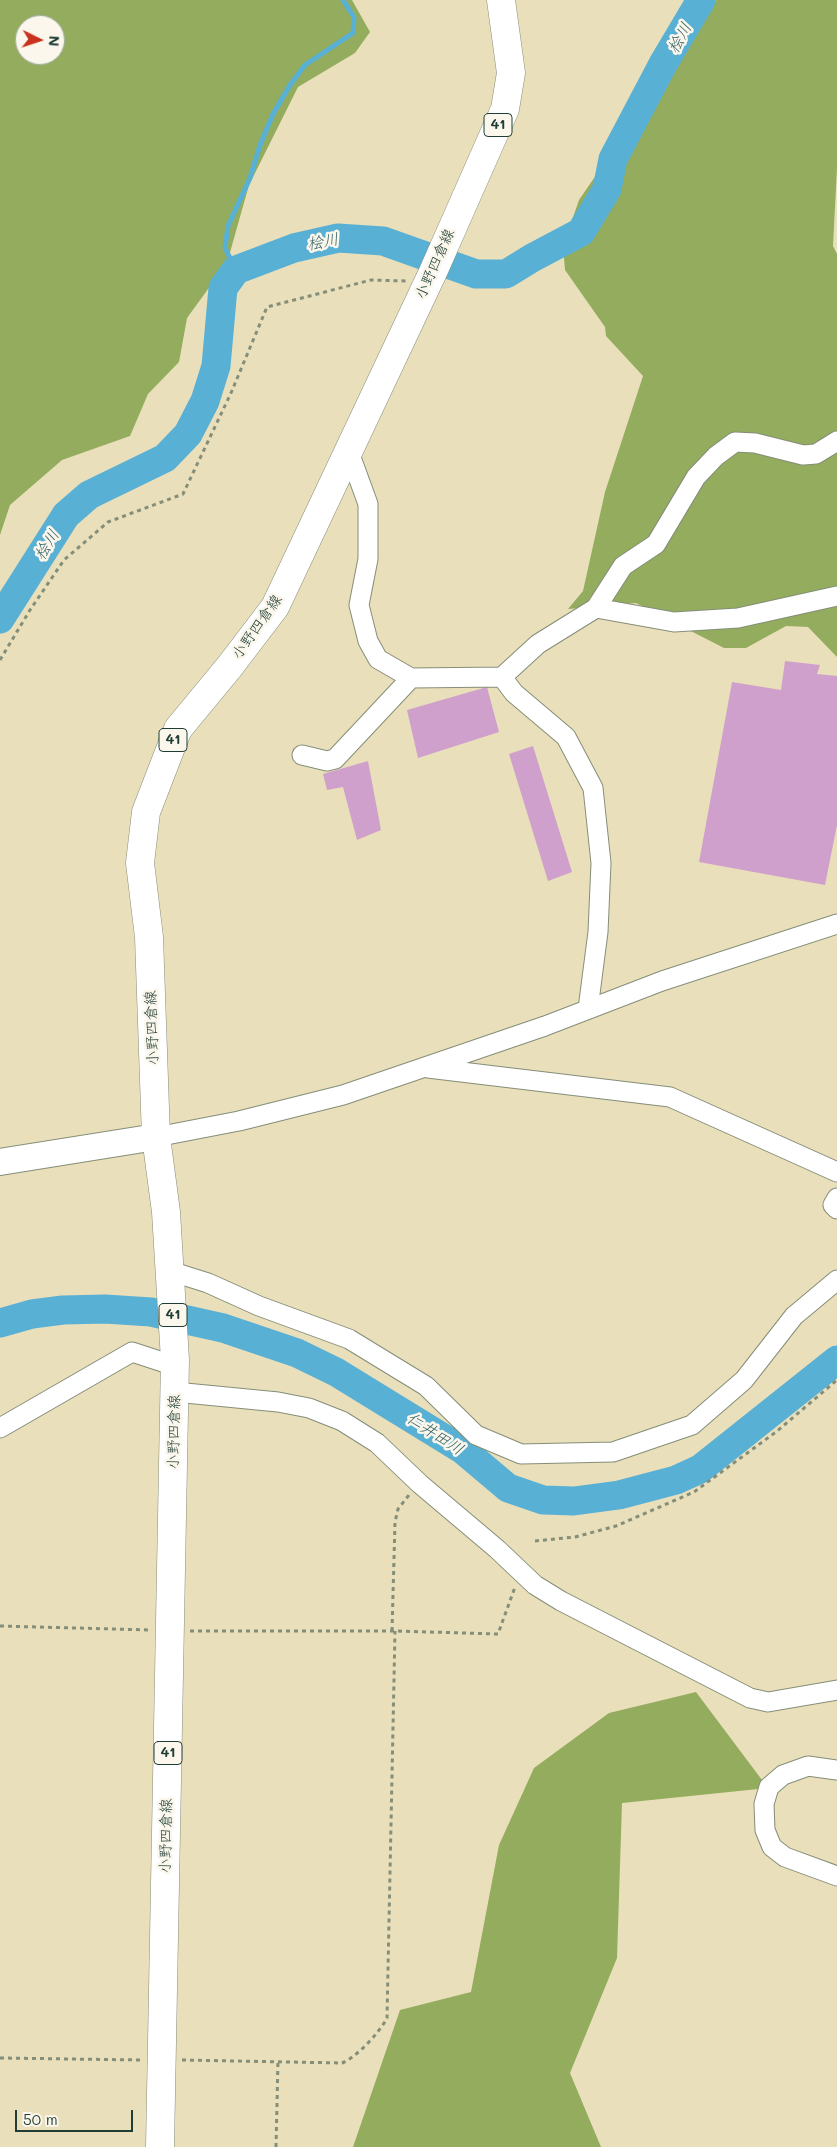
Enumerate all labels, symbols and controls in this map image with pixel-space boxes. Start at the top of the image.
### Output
north arrow [15,15,65,65]
water label: 桧川 [664,19,696,57]
text: N [45,35,64,47]
road number: 41 [484,114,512,136]
street label: 小野四倉線 [412,226,458,302]
water label: 桧川 [306,230,340,254]
water label: 桧川 [30,526,64,564]
street label: 小野四倉線 [228,591,286,663]
road number: 41 [159,728,187,752]
street label: 小野四倉線 [142,990,162,1066]
road number: 41 [159,1304,187,1326]
street label: 小野四倉線 [164,1394,184,1470]
water label: 仁井田川 [403,1409,467,1459]
road number: 41 [154,1742,182,1765]
street label: 小野四倉線 [156,1798,176,1874]
scale bar [18,2100,135,2132]
text: 50 m [23,2109,58,2129]

